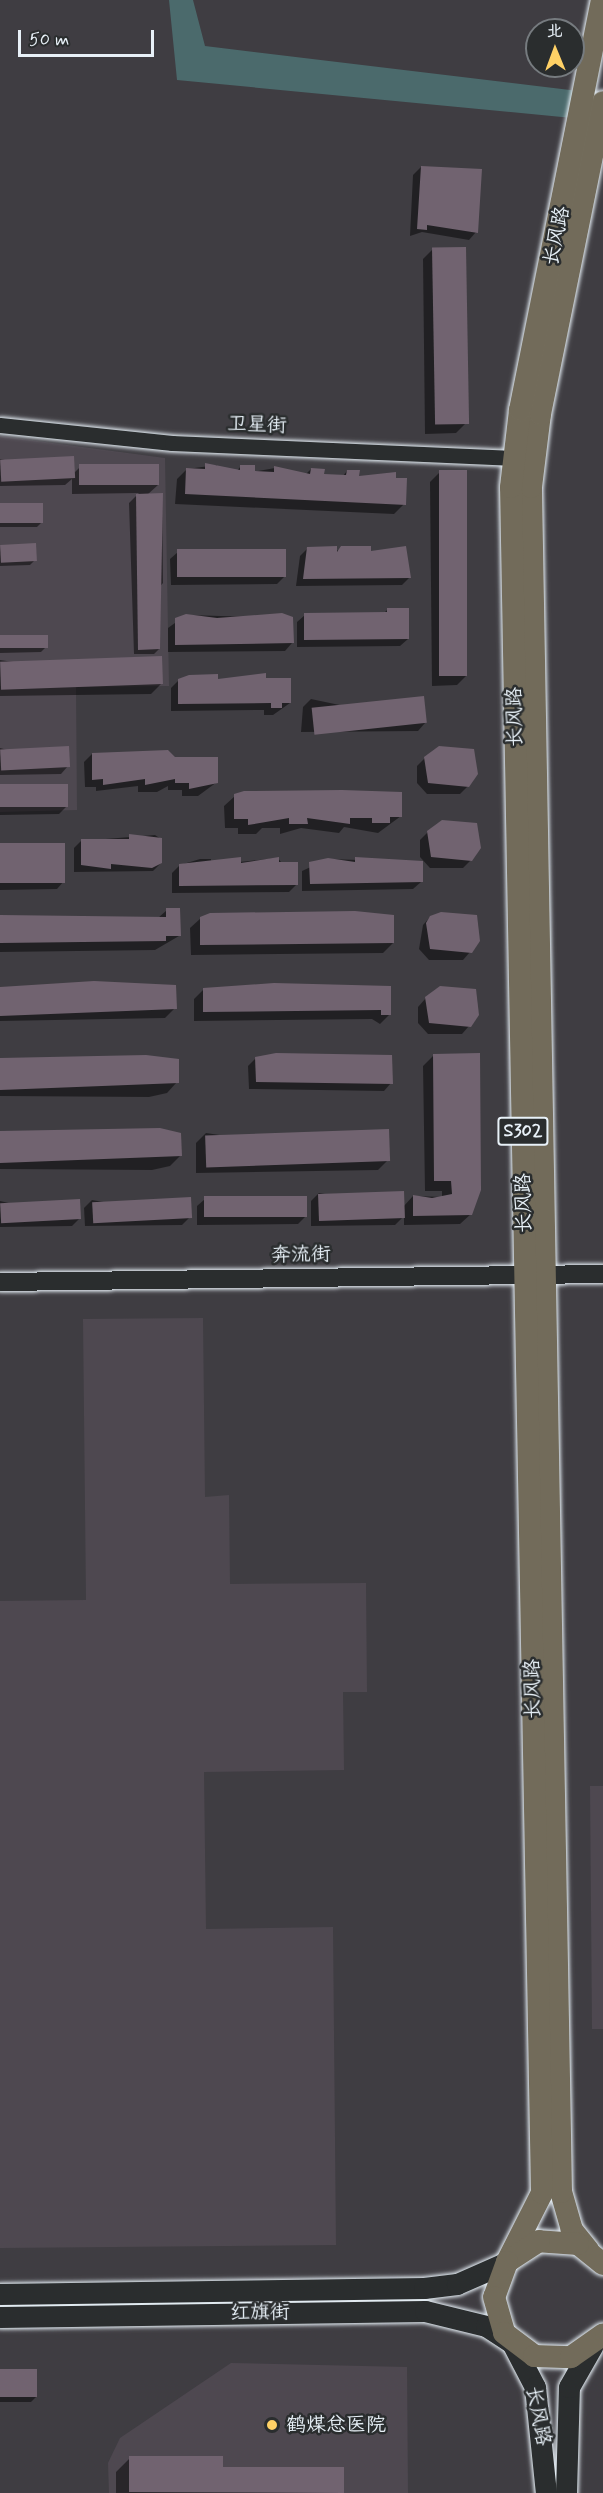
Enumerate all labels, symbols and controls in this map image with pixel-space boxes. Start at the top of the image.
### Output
scale bar [21,18,158,56]
north arrow [525,18,585,78]
text: 北 [547,21,563,42]
text: 50 m [29,28,69,52]
street label: 长风路 [539,204,575,268]
street label: 卫星街 [227,412,287,438]
street label: 长风路 [502,687,528,747]
road number: S302 [496,1116,550,1146]
street label: 长风路 [511,1173,537,1233]
street label: 奔流街 [271,1242,331,1268]
street label: 长风路 [520,1659,546,1719]
street label: 红旗街 [230,2300,290,2326]
street label: 长风路 [520,2384,556,2448]
place label: 鹤煤总医院 [286,2413,386,2437]
marker: 鹤煤总医院 [263,2416,281,2434]

